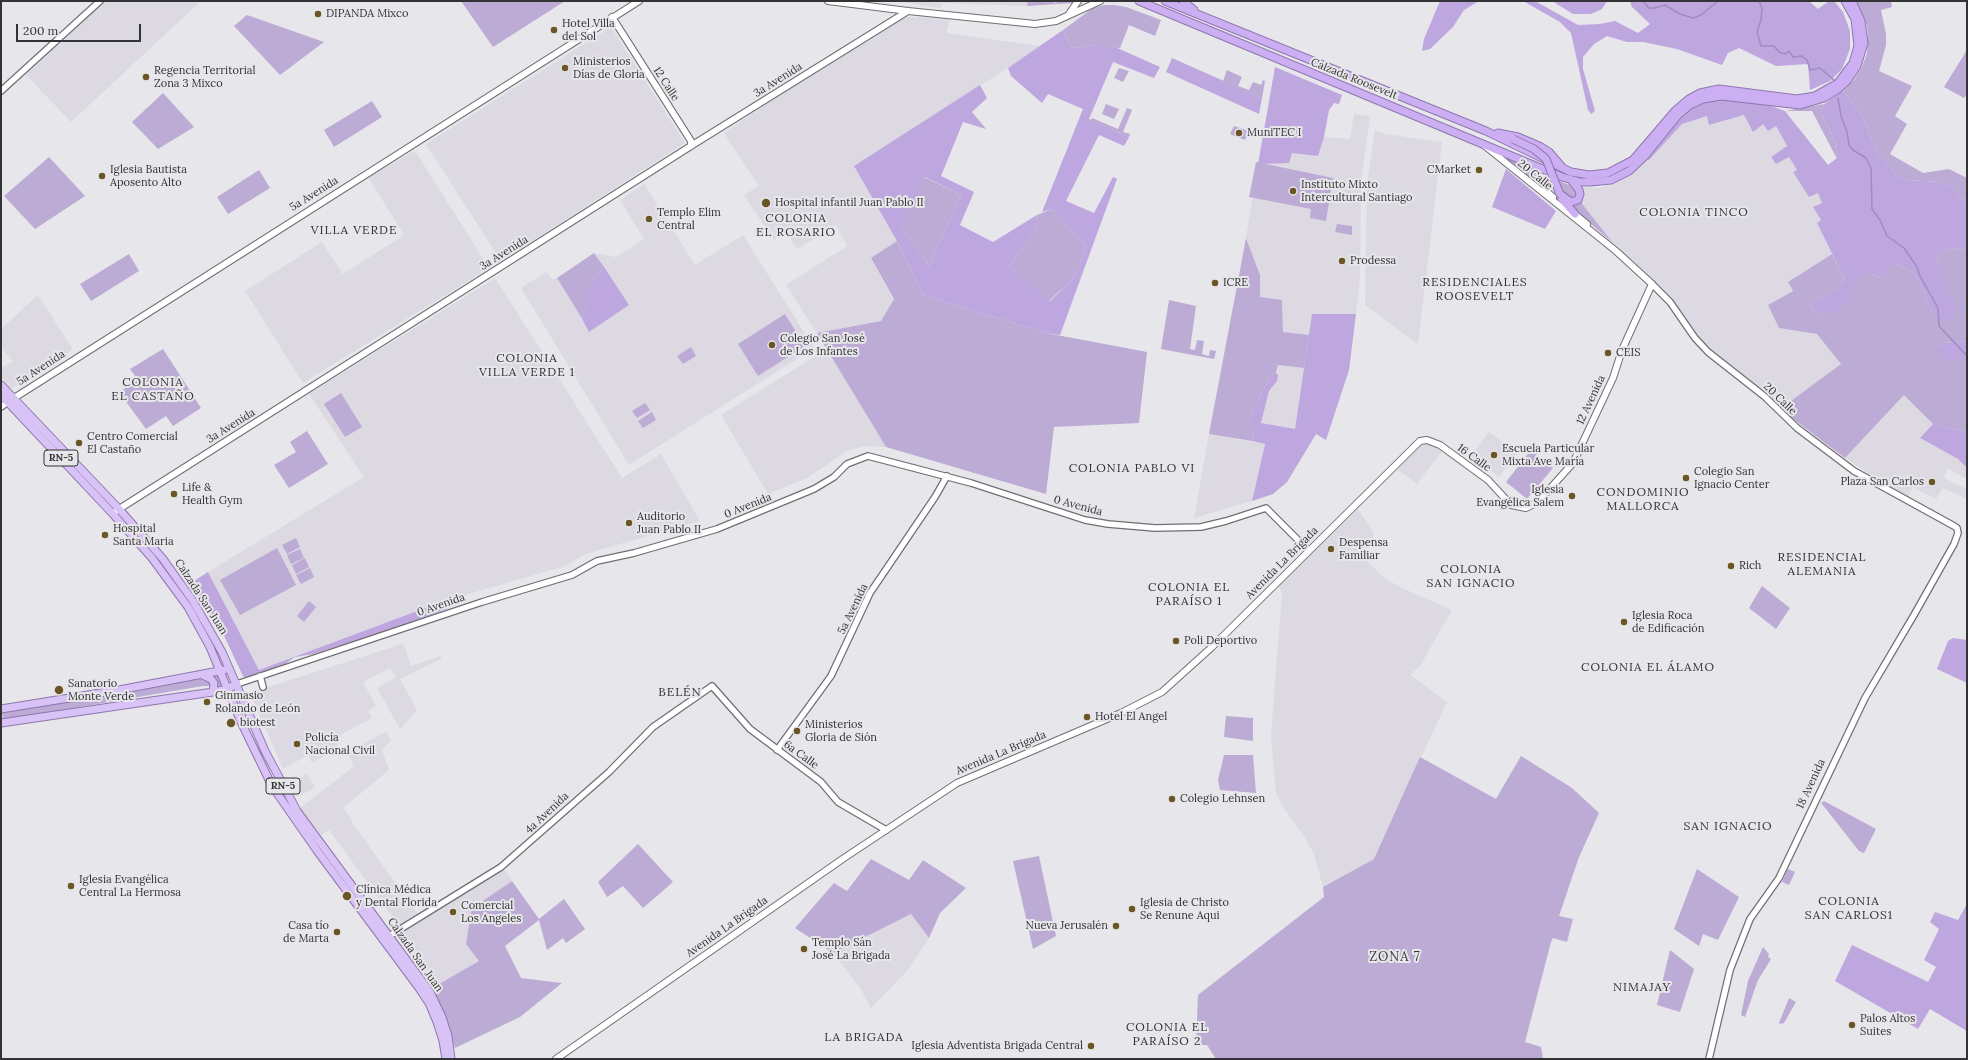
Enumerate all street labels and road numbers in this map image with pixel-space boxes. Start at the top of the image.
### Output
street label: Calzada Roosevelt [1309,56,1399,102]
street label: 3a Avenida [751,60,805,100]
street label: 12 Calle [650,64,682,104]
street label: 20 Calle [1515,157,1555,193]
street label: 5a Avenida [287,174,341,214]
street label: 3a Avenida [477,233,531,273]
street label: 5a Avenida [14,348,68,388]
street label: 12 Avenida [1574,373,1608,427]
street label: 20 Calle [1761,380,1799,418]
street label: 3a Avenida [204,406,258,446]
street label: 16 Calle [1455,441,1493,475]
road number: RN-5 [44,450,78,466]
street label: 0 Avenida [722,491,774,521]
street label: 0 Avenida [1052,493,1104,519]
street label: Avenida La Brigada [1243,524,1321,602]
street label: Calzada San Juan [172,557,230,637]
street label: 5a Avenida [835,582,871,636]
street label: 0 Avenida [415,591,467,619]
street label: Avenida La Brigada [954,728,1048,778]
street label: 6a Calle [781,738,821,772]
street label: 18 Avenida [1794,757,1828,811]
road number: RN-5 [266,778,300,794]
street label: 4a Avenida [523,790,571,836]
street label: Avenida La Brigada [684,894,770,960]
street label: Calzada San Juan [385,915,445,995]

